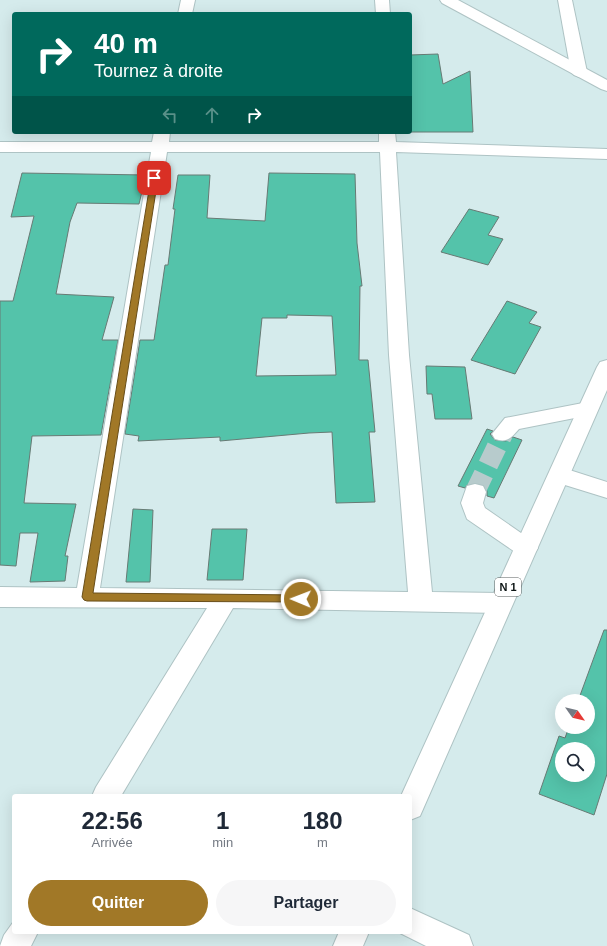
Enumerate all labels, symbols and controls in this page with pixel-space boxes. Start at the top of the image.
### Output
icon: right [28,28,80,80]
text: 40 m [94,28,158,59]
text: Tournez à droite [94,61,223,81]
icon: left [159,104,181,126]
icon: ahead [201,104,223,126]
icon: right [243,104,265,126]
pin [137,161,171,195]
icon: arrive [143,167,165,189]
position arrow [280,578,322,620]
road number: N 1 [495,578,521,596]
north arrow [555,694,595,734]
map controls [555,694,595,782]
button: search [555,742,595,782]
text: 22:56 [81,807,143,834]
text: 1 [216,807,229,834]
text: 180 [303,807,343,834]
text: Arrivée [91,835,133,850]
text: min [212,835,233,850]
text: m [317,835,328,850]
button: Quitter [28,880,208,926]
button: Partager [216,880,396,926]

